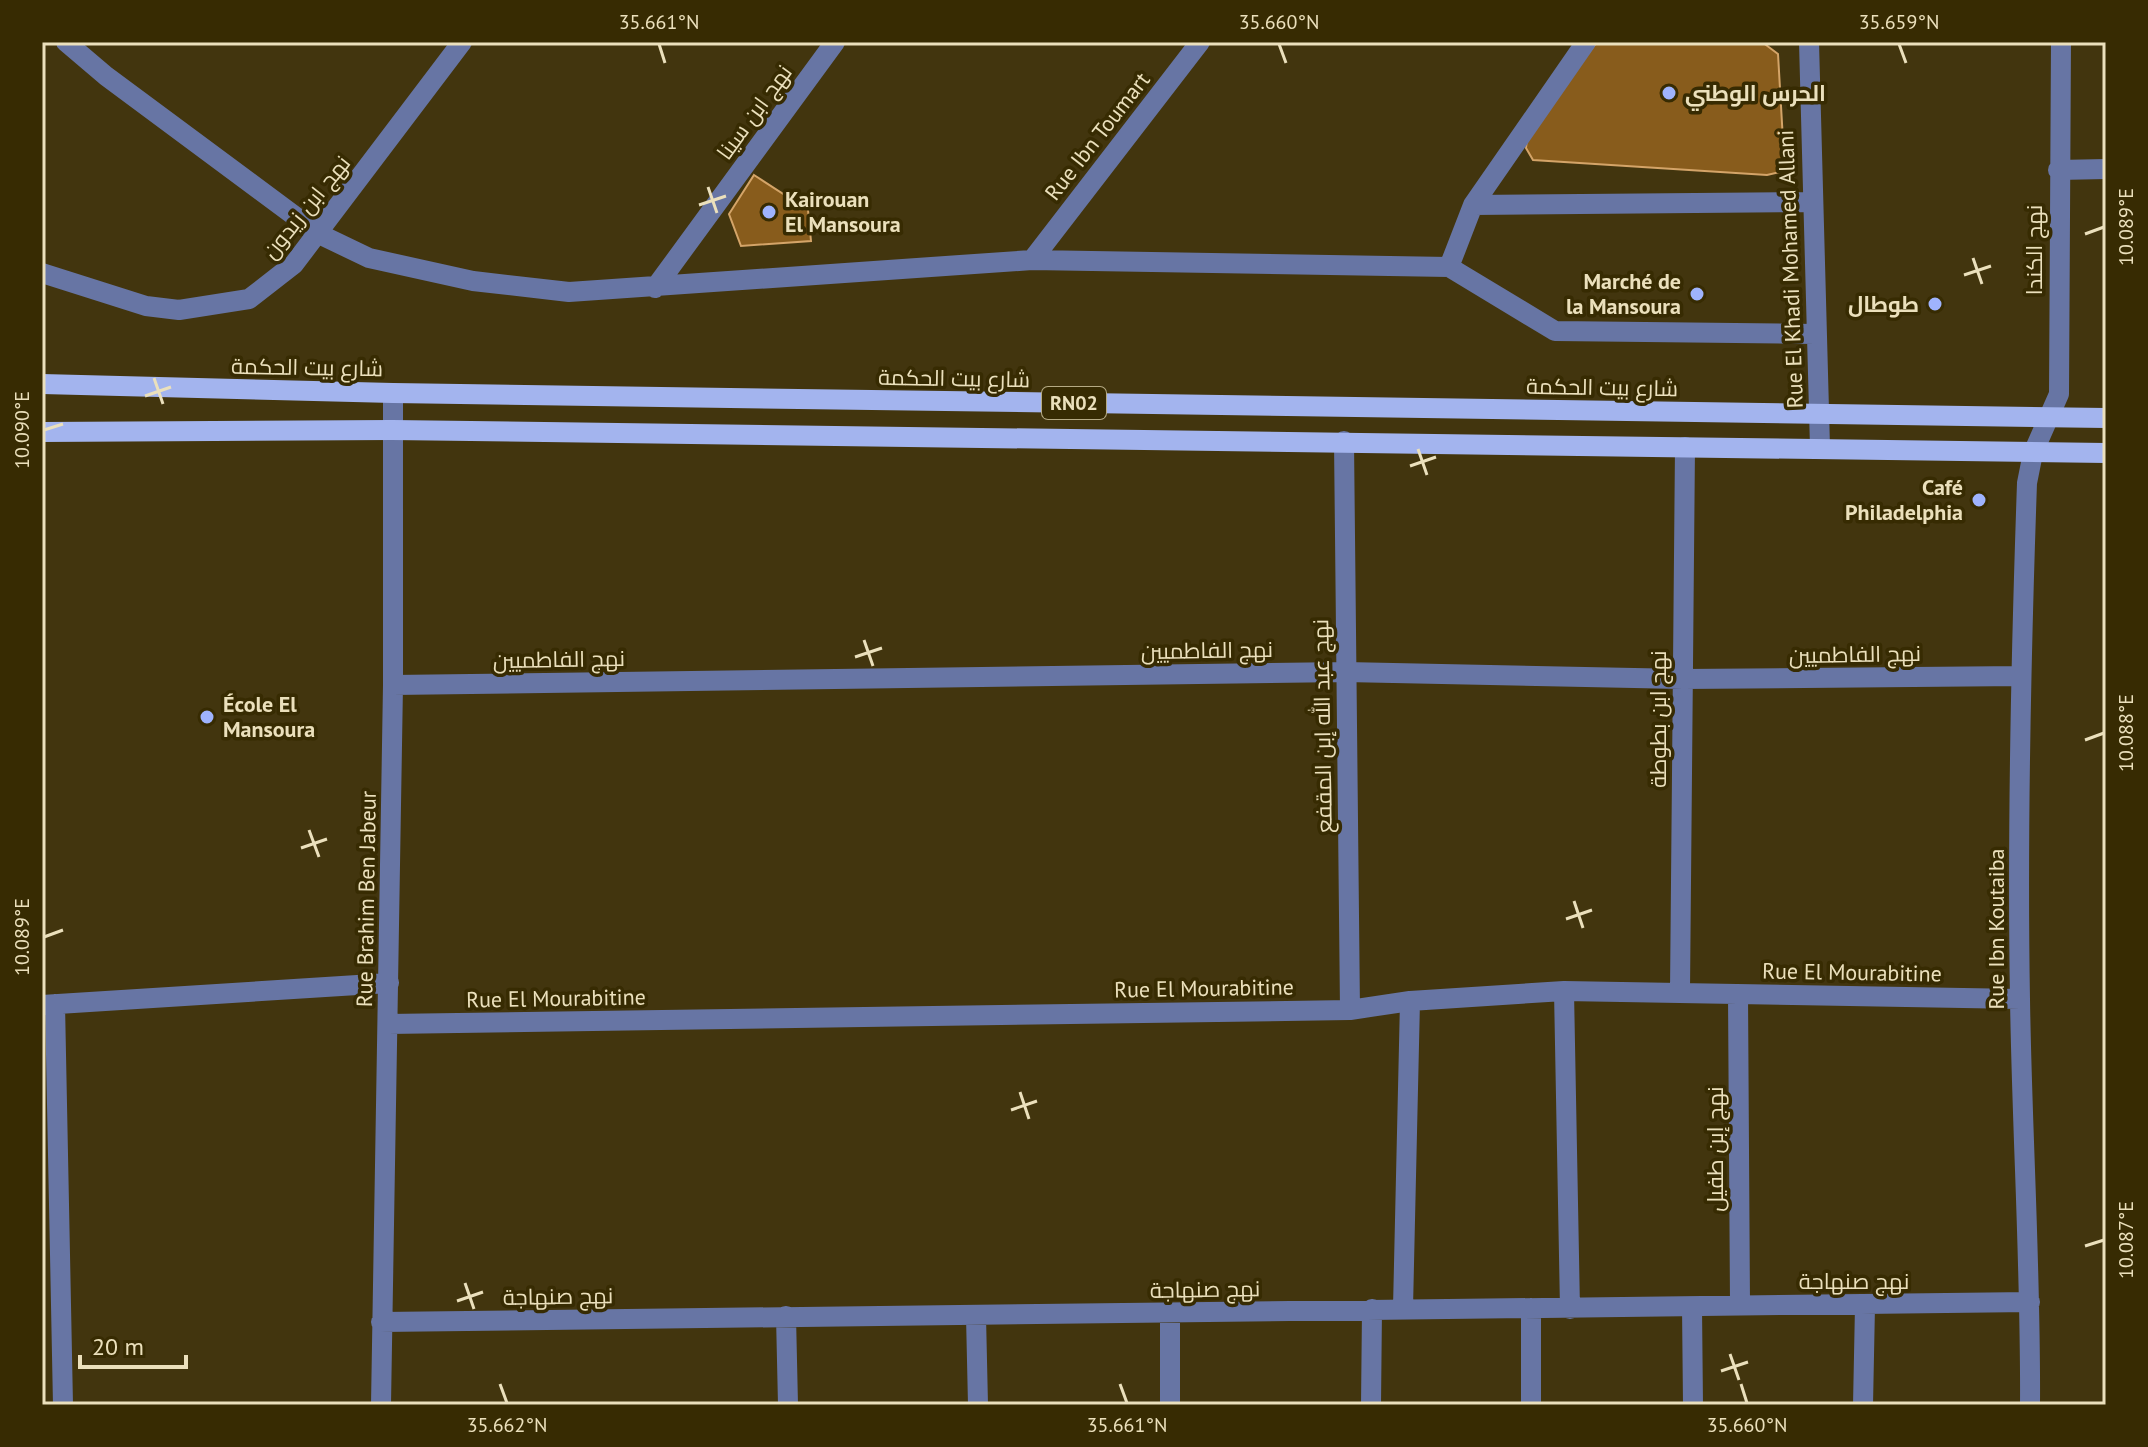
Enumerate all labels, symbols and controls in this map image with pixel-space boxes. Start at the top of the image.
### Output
text: 35.661°N [619,9,699,35]
text: 35.660°N [1239,9,1319,35]
text: 35.659°N [1859,9,1939,35]
street label: نهج ابن سينا [710,59,799,166]
street label: Rue Ibn Toumart [1038,66,1156,206]
place label: الحرس الوطني [1685,79,1826,111]
marker: الحرس الوطني [1660,84,1678,102]
street label: Rue El Khadi Mohamed Allani [1771,129,1809,409]
street label: نهج ابن زيدون [256,150,357,265]
place label: Kairouan El Mansoura [785,185,901,238]
text: 10.089°E [2113,188,2139,266]
marker: Kairouan El Mansoura [760,203,778,221]
street label: نهج الكندا [2020,205,2049,295]
place label: Marché de la Mansoura [1566,267,1681,320]
marker: Marché de la Mansoura [1688,285,1706,303]
place label: طوطال [1848,290,1919,318]
marker: طوطال [1926,295,1944,313]
street label: شارع بيت الحكمة [231,352,383,383]
street label: شارع بيت الحكمة [878,363,1030,394]
street label: شارع بيت الحكمة [1526,372,1678,403]
road number: RN02 [1042,387,1106,419]
text: 10.090°E [9,391,35,469]
place label: Café Philadelphia [1845,473,1963,526]
marker: Café Philadelphia [1970,491,1988,509]
street label: نهج عبد الله إبن المقفع [1306,619,1339,833]
street label: نهج الفاطميين [1141,635,1273,666]
street label: نهج الفاطميين [1789,639,1921,670]
street label: نهج الفاطميين [493,644,625,675]
street label: نهج ابن بطوطة [1644,650,1673,788]
place label: École El Mansoura [223,690,315,743]
text: 10.088°E [2113,694,2139,772]
marker: École El Mansoura [198,708,216,726]
street label: Rue Brahim Ben Jabeur [350,790,382,1007]
street label: Rue Ibn Koutaiba [1982,848,2010,1010]
text: 10.089°E [9,898,35,976]
street label: Rue El Mourabitine [1762,956,1942,988]
street label: Rue El Mourabitine [1114,972,1294,1004]
street label: Rue El Mourabitine [466,982,646,1014]
street label: نهج إبن طفيل [1701,1086,1730,1212]
text: 10.087°E [2113,1201,2139,1279]
street label: نهج صنهاجة [1799,1267,1909,1296]
street label: نهج صنهاجة [1149,1274,1261,1305]
street label: نهج صنهاجة [502,1281,614,1312]
scale bar [80,1319,186,1369]
text: 20 m [92,1331,144,1362]
text: 35.662°N [467,1412,547,1438]
text: 35.661°N [1087,1412,1167,1438]
text: 35.660°N [1707,1412,1787,1438]

